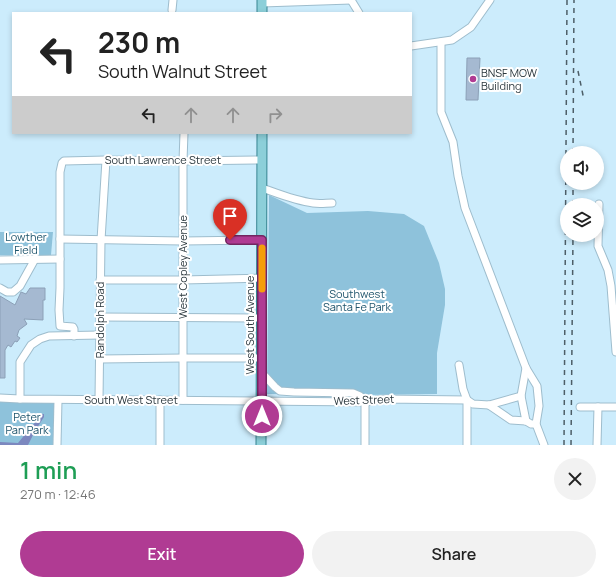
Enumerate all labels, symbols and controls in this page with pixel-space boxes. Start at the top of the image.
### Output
text: 230 m [98,23,180,61]
icon: left [32,28,84,80]
text: South Walnut Street [98,59,267,83]
place label: BNSF MOW Building [481,65,538,93]
marker: BNSF MOW Building [468,74,478,84]
icon: left [138,104,160,126]
icon: ahead [180,104,202,126]
icon: ahead [222,104,244,126]
icon: right [264,104,286,126]
map controls [560,146,604,242]
button: sound [560,146,604,190]
street label: South Lawrence Street [105,152,221,167]
button: layers [560,198,604,242]
pin [213,199,247,240]
icon: arrive [219,205,241,227]
street label: West Copley Avenue [175,214,190,319]
park label: Lowther Field [5,229,47,257]
street label: West South Avenue [242,275,257,375]
street label: Randolph Road [92,282,107,358]
park label: Southwest Santa Fe Park [323,286,392,314]
street label: West Street [333,391,395,408]
street label: South West Street [84,392,178,407]
position arrow [241,395,283,437]
park label: Peter Pan Park [5,409,49,437]
text: 1 min [20,453,77,486]
button: close [554,458,596,500]
text: 270 m · 12:46 [20,485,96,503]
button: Exit [20,531,304,577]
button: Share [312,531,596,577]

